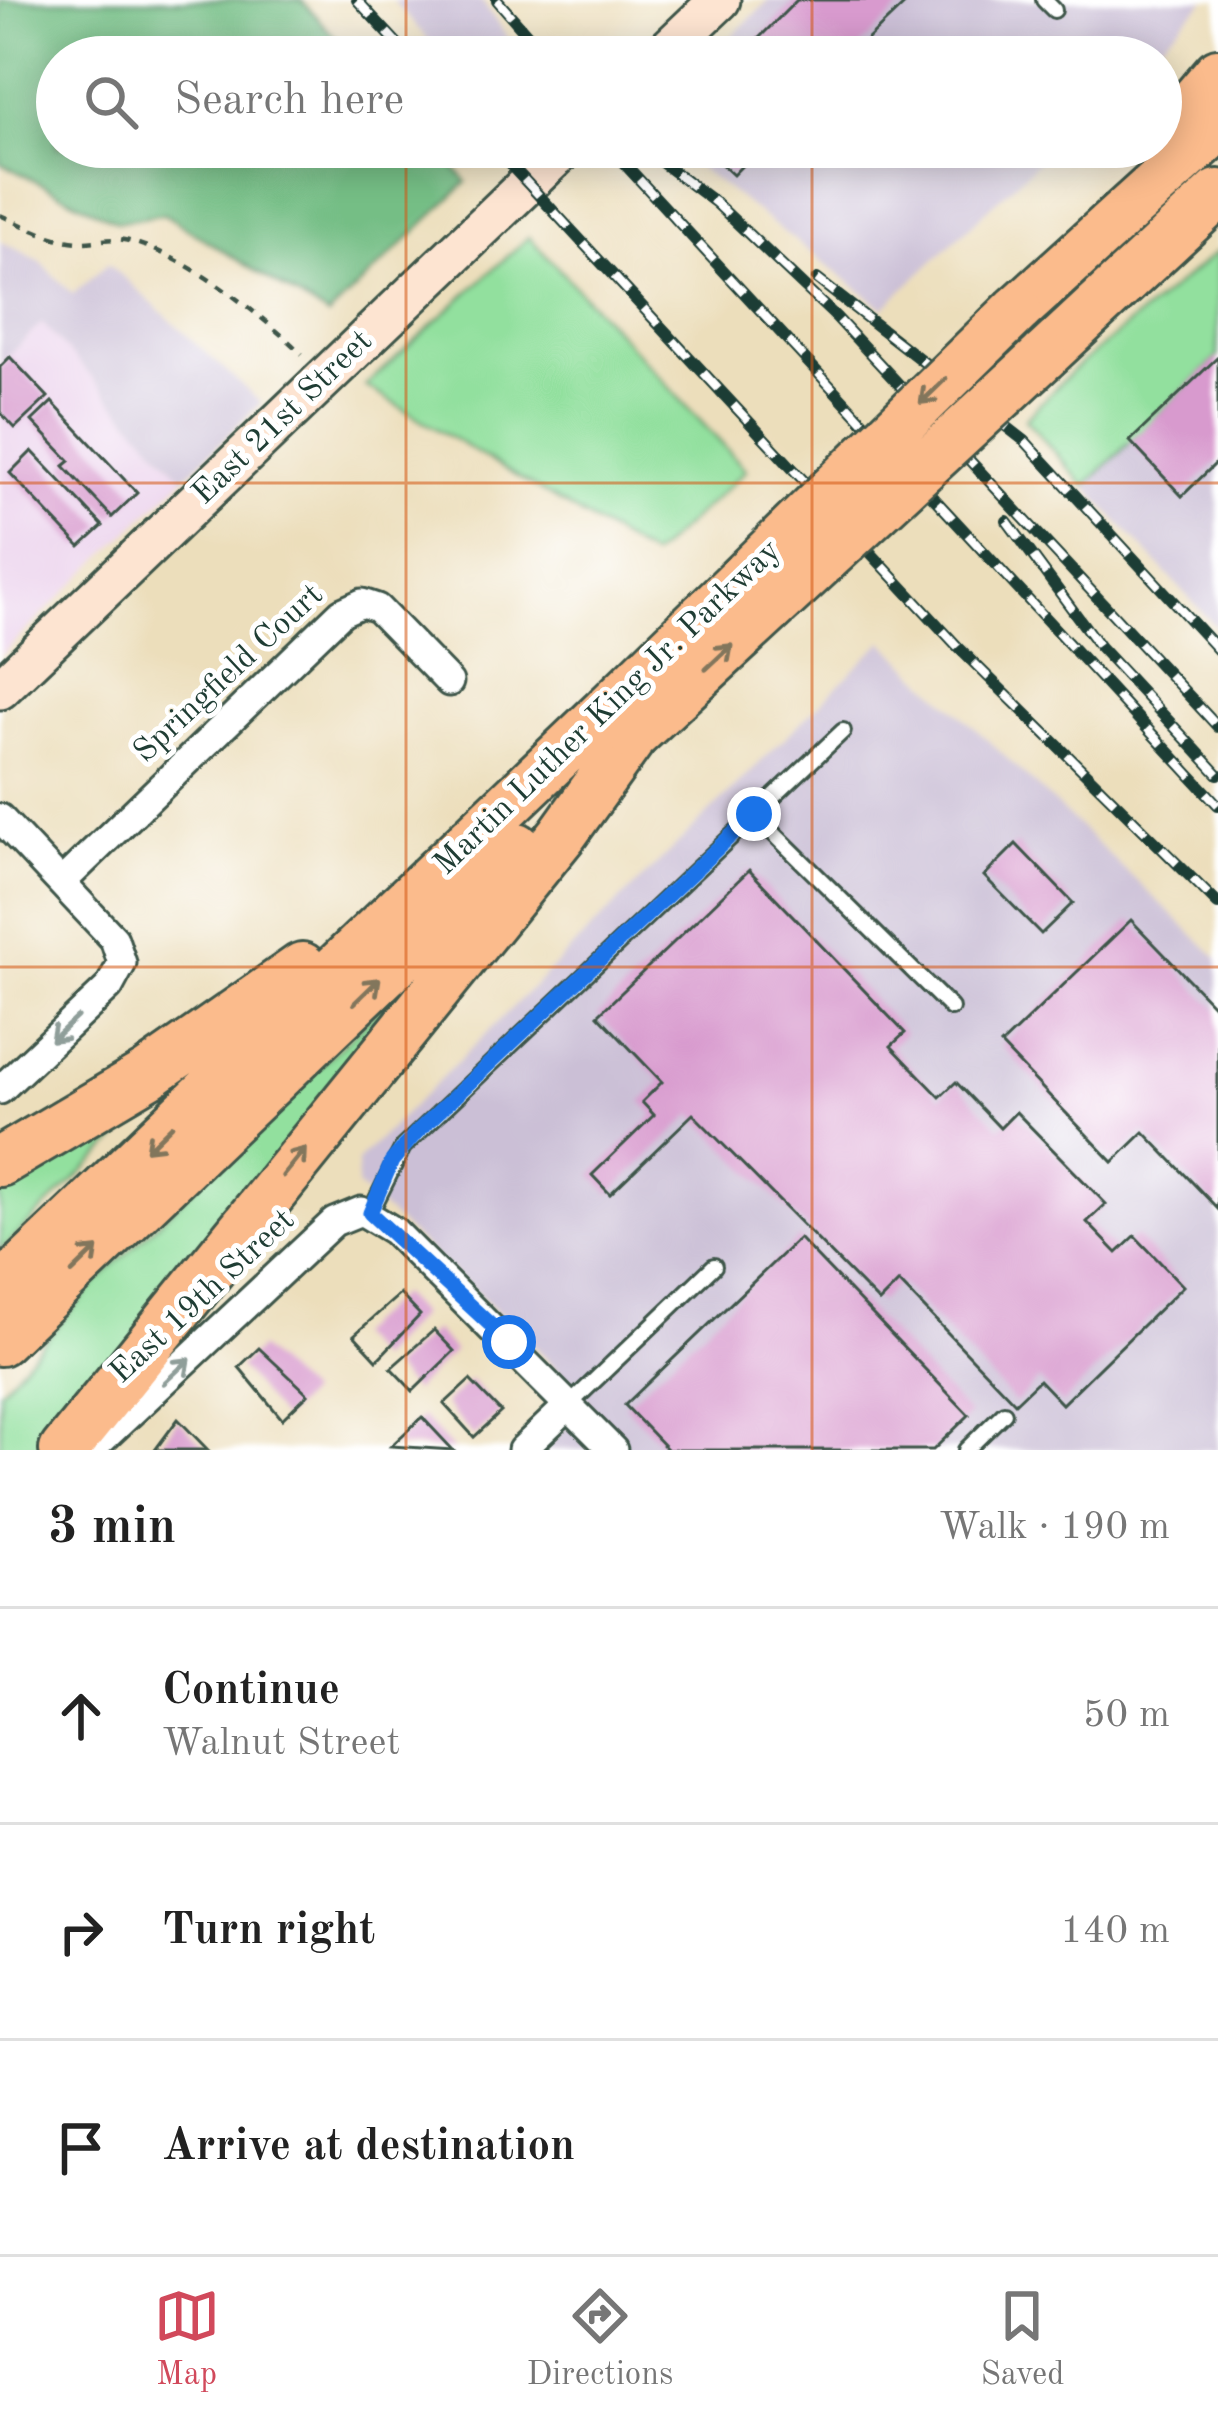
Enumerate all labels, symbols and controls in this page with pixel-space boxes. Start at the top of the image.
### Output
search box [36,36,1182,168]
icon: search [78,69,144,135]
text: Search here [174,79,404,124]
street label: East 21st Street [187,324,379,512]
one-way arrow [919,377,948,405]
street label: Martin Luther King Jr. Parkway [429,534,787,882]
street label: Springfield Court [128,578,330,770]
one-way arrow [704,643,734,671]
route end [727,787,781,841]
one-way arrow [352,977,381,1005]
one-way arrow [50,1015,80,1042]
one-way arrow [145,1123,174,1151]
one-way arrow [280,1146,307,1178]
street label: East 19th Street [104,1204,302,1390]
one-way arrow [70,1246,99,1274]
route start [482,1315,536,1369]
one-way arrow [162,1357,191,1385]
text: 3 min [48,1503,176,1554]
text: Walk · 190 m [939,1508,1170,1547]
text: Continue [162,1669,340,1714]
icon: ahead [48,1683,114,1749]
text: 50 m [1083,1696,1170,1735]
text: Walnut Street [162,1724,400,1763]
icon: right [48,1899,114,1965]
text: Turn right [162,1909,375,1954]
text: 140 m [1060,1912,1170,1951]
icon: arrive [48,2115,114,2181]
text: Arrive at destination [162,2125,575,2170]
tab: Map [154,2283,220,2396]
tab: Directions [527,2283,673,2396]
tab: Saved [980,2283,1064,2396]

